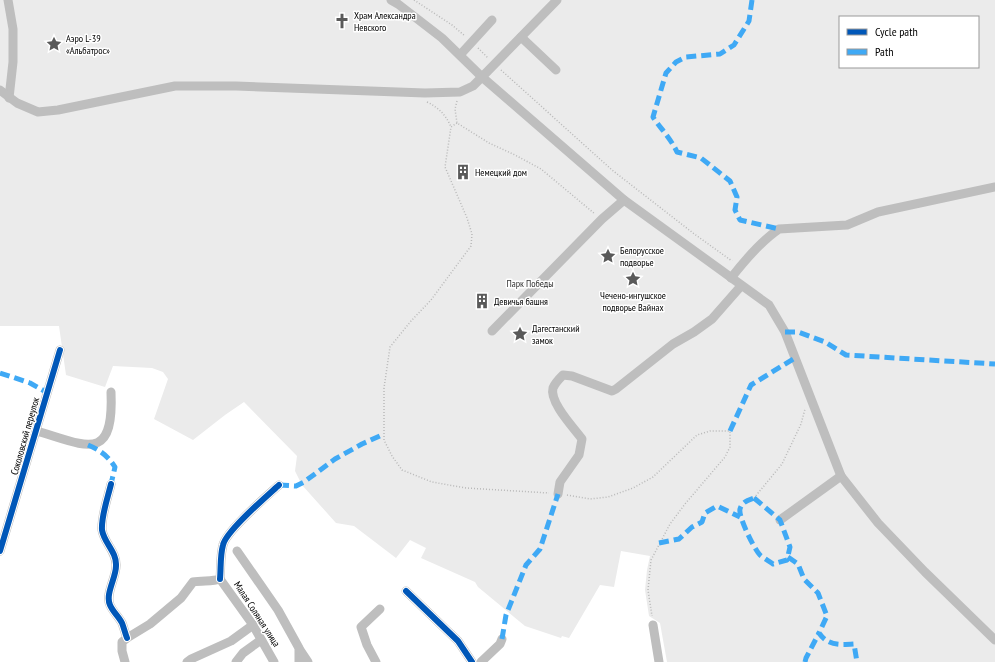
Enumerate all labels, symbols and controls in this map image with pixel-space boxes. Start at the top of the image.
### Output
place label: Храм Александра Невского [354,9,416,34]
church icon: Храм Александра Невского [333,12,351,30]
legend [839,16,979,68]
text: Cycle path [875,24,918,39]
place label: Аэро L-39 «Альбатрос» [66,32,110,57]
place icon: Аэро L-39 «Альбатрос» [45,35,63,53]
text: Path [875,44,893,59]
building icon: Немецкий дом [454,163,472,181]
place label: Немецкий дом [475,166,527,179]
place label: Белорусское подворье [620,244,664,269]
place icon: Белорусское подворье [599,247,617,265]
place icon: Чечено-ингушское подворье Вайнах [624,270,642,288]
park label: Парк Победы [506,277,554,290]
place label: Чечено-ингушское подворье Вайнах [600,289,666,314]
building icon: Девичья башня [473,292,491,310]
place label: Девичья башня [494,295,548,308]
place label: Дагестанский замок [532,322,580,347]
place icon: Дагестанский замок [511,325,529,343]
street label: Соколовский переулок [8,396,42,476]
street label: Малая Соляная улица [231,579,283,649]

